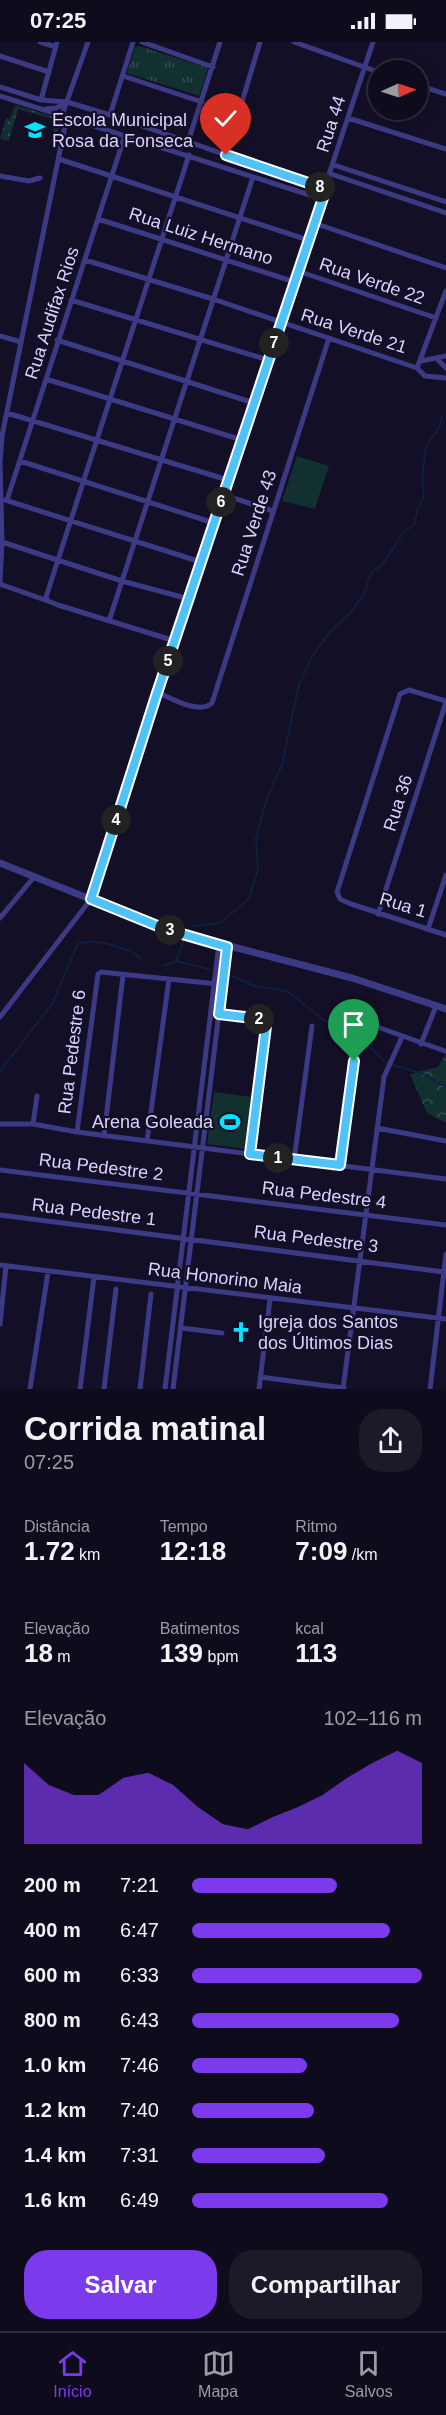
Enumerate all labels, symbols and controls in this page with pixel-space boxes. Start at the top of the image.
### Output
text: 07:25 [30,8,86,33]
north arrow [368,60,428,120]
map controls [368,60,428,120]
pin [200,93,251,155]
street label: Rua 44 [313,93,349,155]
icon: check [209,102,242,135]
place label: Escola Municipal Rosa da Fonseca [52,110,194,151]
school or university icon: Escola Municipal Rosa da Fonseca [23,118,47,142]
pin: 8 [305,172,335,202]
text: 8 [316,178,324,195]
street label: Rua Luiz Hermano [127,203,275,269]
street label: Rua Audifax Rios [21,244,83,382]
street label: Rua Verde 22 [317,254,427,308]
street label: Rua Verde 21 [299,304,409,358]
pin: 7 [259,328,289,358]
text: 7 [270,334,278,351]
street label: Rua Verde 43 [227,468,281,578]
pin: 6 [206,487,236,517]
text: 6 [217,493,225,510]
pin: 5 [153,646,183,676]
text: 5 [164,652,172,669]
street label: Rua 36 [380,772,416,834]
pin: 4 [101,805,131,835]
text: 4 [112,811,120,828]
street label: Rua 1 [377,888,429,922]
pin: 3 [155,915,185,945]
text: 3 [166,921,174,938]
street label: Rua Pedestre 6 [54,989,90,1115]
pin [328,999,379,1061]
pin: 2 [244,1004,274,1034]
icon: arrive [337,1008,370,1041]
text: 2 [255,1010,263,1027]
sports icon: Arena Goleada [218,1110,242,1134]
place label: Arena Goleada [92,1112,214,1132]
pin: 1 [263,1143,293,1173]
street label: Rua Pedestre 2 [38,1149,164,1185]
text: 1 [274,1149,282,1166]
street label: Rua Pedestre 4 [261,1177,387,1213]
street label: Rua Pedestre 1 [31,1194,157,1230]
street label: Rua Pedestre 3 [253,1221,379,1257]
street label: Rua Honorino Maia [147,1259,304,1297]
place label: Igreja dos Santos dos Últimos Dias [258,1312,398,1353]
church icon: Igreja dos Santos dos Últimos Dias [229,1320,253,1344]
button: share [359,1409,422,1472]
text: Corrida matinal [24,1410,266,1447]
text: 07:25 [24,1451,74,1473]
text: Distância [24,1518,90,1535]
text: Tempo [160,1518,208,1535]
text: Ritmo [295,1518,337,1535]
text: 1.72 [24,1536,75,1566]
text: 12:18 [160,1536,226,1566]
text: 7:09 [295,1536,347,1566]
text: km [75,1546,100,1563]
text: /km [347,1546,378,1563]
text: Elevação [24,1620,90,1637]
text: Batimentos [160,1620,240,1637]
text: kcal [295,1620,324,1637]
text: 18 [24,1638,53,1668]
text: 139 [160,1638,203,1668]
text: 113 [295,1638,337,1668]
text: m [53,1648,71,1665]
text: bpm [203,1648,239,1665]
text: Elevação [24,1707,106,1729]
text: 102–116 m [323,1707,422,1729]
text: 200 m [24,1874,81,1896]
text: 7:21 [120,1874,159,1896]
text: 400 m [24,1919,81,1941]
text: 6:47 [120,1919,159,1941]
text: 600 m [24,1964,81,1986]
text: 6:33 [120,1964,159,1986]
text: 800 m [24,2009,81,2031]
text: 6:43 [120,2009,159,2031]
text: 1.0 km [24,2054,86,2076]
text: 7:46 [120,2054,159,2076]
text: 1.2 km [24,2099,86,2121]
text: 7:40 [120,2099,159,2121]
text: 1.4 km [24,2144,86,2166]
text: 7:31 [120,2144,159,2166]
text: 1.6 km [24,2189,86,2211]
text: 6:49 [120,2189,159,2211]
button: Salvar [24,2250,217,2319]
button: Compartilhar [229,2250,422,2319]
tab: Início [53,2347,92,2401]
tab: Mapa [198,2347,238,2401]
tab: Salvos [345,2347,393,2401]

